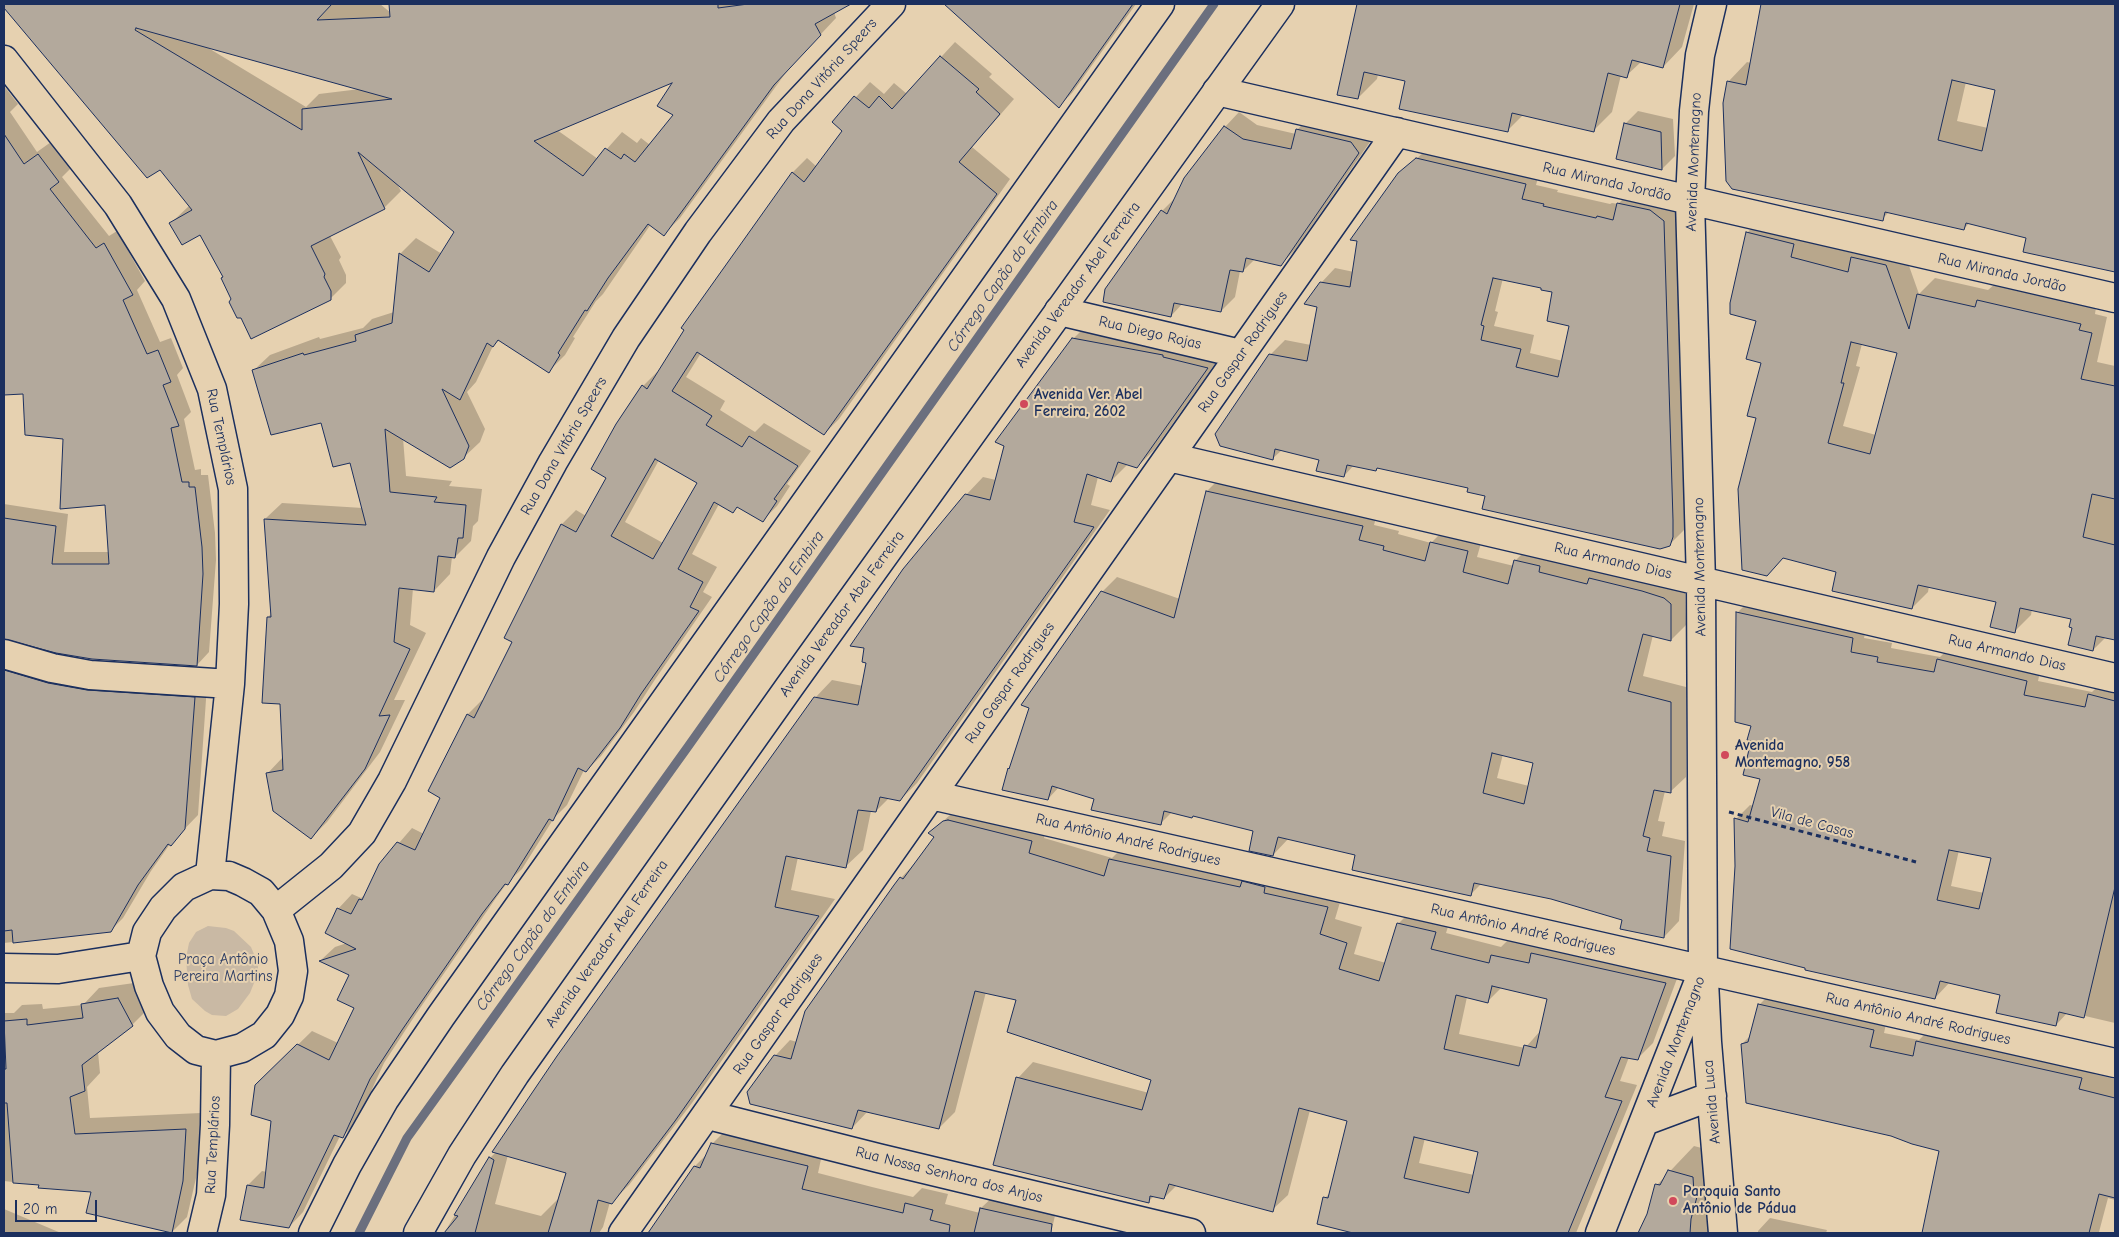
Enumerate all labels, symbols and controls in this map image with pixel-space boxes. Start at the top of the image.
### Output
street label: Rua Dona Vitória Speers [763,15,881,143]
street label: Avenida Montemagno [1683,92,1705,232]
street label: Rua Miranda Jordão [1541,158,1673,206]
water label: Córrego Capão do Embira [943,196,1063,356]
street label: Avenida Vereador Abel Ferreira [1012,198,1144,372]
street label: Rua Miranda Jordão [1936,249,2068,297]
street label: Rua Gaspar Rodrigues [1194,288,1292,416]
street label: Rua Diego Rojas [1097,312,1203,354]
street label: Rua Dona Vitória Speers [517,374,611,518]
place label: Avenida Ver. Abel Ferreira, 2602 [1034,386,1143,421]
street label: Rua Templários [202,387,240,487]
marker: Avenida Ver. Abel Ferreira, 2602 [1018,398,1030,410]
street label: Avenida Montemagno [1690,497,1710,637]
water label: Córrego Capão do Embira [709,527,829,687]
street label: Avenida Vereador Abel Ferreira [776,527,908,701]
street label: Rua Armando Dias [1552,539,1674,583]
street label: Rua Gaspar Rodrigues [961,619,1059,747]
street label: Rua Armando Dias [1946,631,2068,675]
place label: Avenida Montemagno, 958 [1735,737,1850,772]
marker: Avenida Montemagno, 958 [1719,749,1731,761]
street label: Vila de Casas [1769,803,1855,843]
street label: Rua Antônio André Rodrigues [1034,810,1222,870]
water label: Córrego Capão do Embira [472,857,594,1015]
street label: Avenida Vereador Abel Ferreira [542,857,672,1031]
street label: Rua Antônio André Rodrigues [1429,900,1617,960]
street label: Rua Gaspar Rodrigues [729,950,827,1078]
park label: Praça Antônio Pereira Martins [174,951,272,986]
street label: Avenida Montemagno [1643,974,1709,1110]
street label: Rua Antônio André Rodrigues [1824,989,2012,1049]
street label: Avenida Luca [1699,1059,1725,1145]
street label: Rua Templários [201,1095,225,1195]
street label: Rua Nossa Senhora dos Anjos [853,1143,1045,1207]
place label: Paroquia Santo Antônio de Pádua [1683,1183,1796,1218]
scale bar [18,1190,100,1222]
marker: Paroquia Santo Antônio de Pádua [1667,1195,1679,1207]
text: 20 m [23,1200,57,1218]

